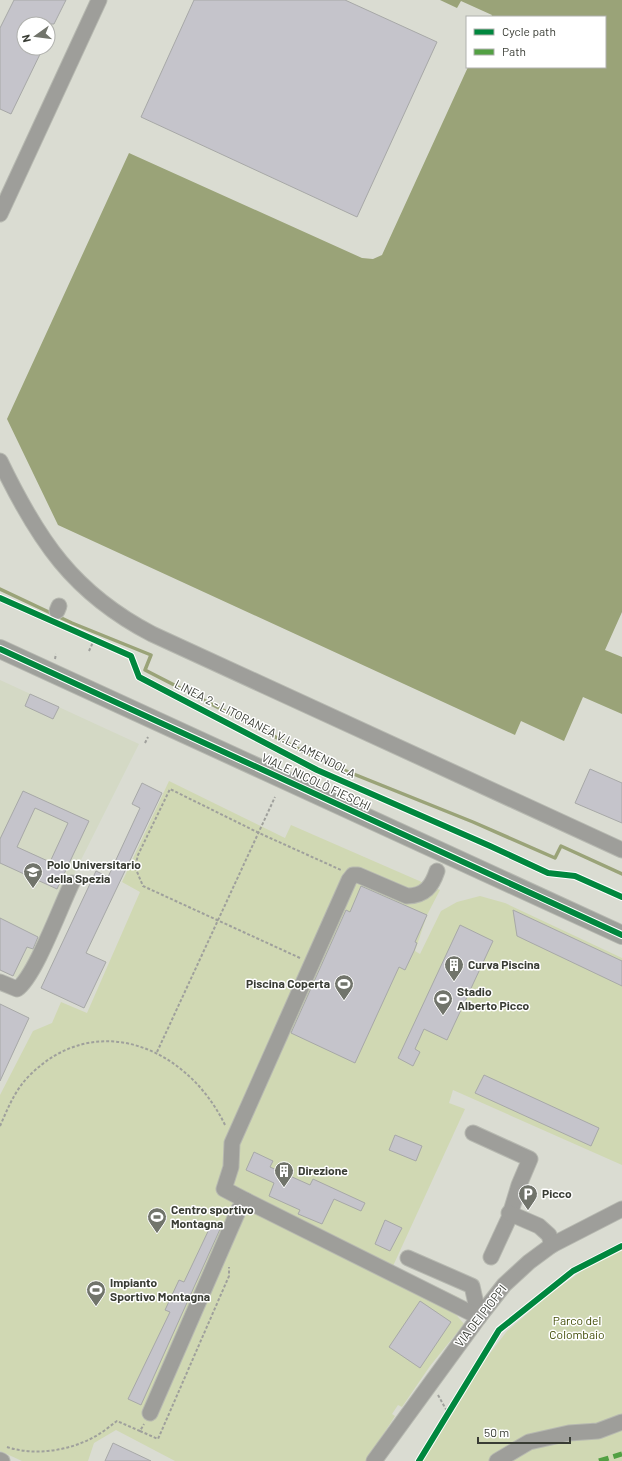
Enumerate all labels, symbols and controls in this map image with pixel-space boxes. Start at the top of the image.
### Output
north arrow [16,16,56,56]
legend [466,16,606,68]
text: Cycle path [502,24,556,38]
text: N [19,33,33,44]
text: Path [502,44,526,58]
street label: LINEA 2 - LITORANEA V.LE AMENDOLA [173,676,358,780]
street label: VIALE NICOLÒ FIESCHI [260,750,373,813]
place label: Polo Universitario della Spezia [47,857,141,885]
school or university icon: Polo Universitario della Spezia [22,861,44,889]
building icon: Curva Piscina [443,954,465,982]
place label: Curva Piscina [468,957,540,971]
sports icon: Piscina Coperta [333,973,355,1001]
place label: Piscina Coperta [246,976,330,990]
place label: Stadio Alberto Picco [457,984,530,1012]
sports icon: Stadio Alberto Picco [432,988,454,1016]
building icon: Direzione [273,1160,295,1188]
place label: Direzione [298,1163,348,1177]
parking icon: Picco [517,1183,539,1211]
place label: Picco [542,1186,572,1200]
place label: Centro sportivo Montagna [171,1202,254,1230]
sports icon: Centro sportivo Montagna [146,1206,168,1234]
place label: Impianto Sportivo Montagna [110,1275,210,1303]
sports icon: Impianto Sportivo Montagna [85,1279,107,1307]
street label: VIA DEI PIOPPI [452,1282,509,1349]
park label: Parco del Colombaio [549,1313,605,1341]
scale bar [478,1419,570,1445]
text: 50 m [484,1425,509,1439]

